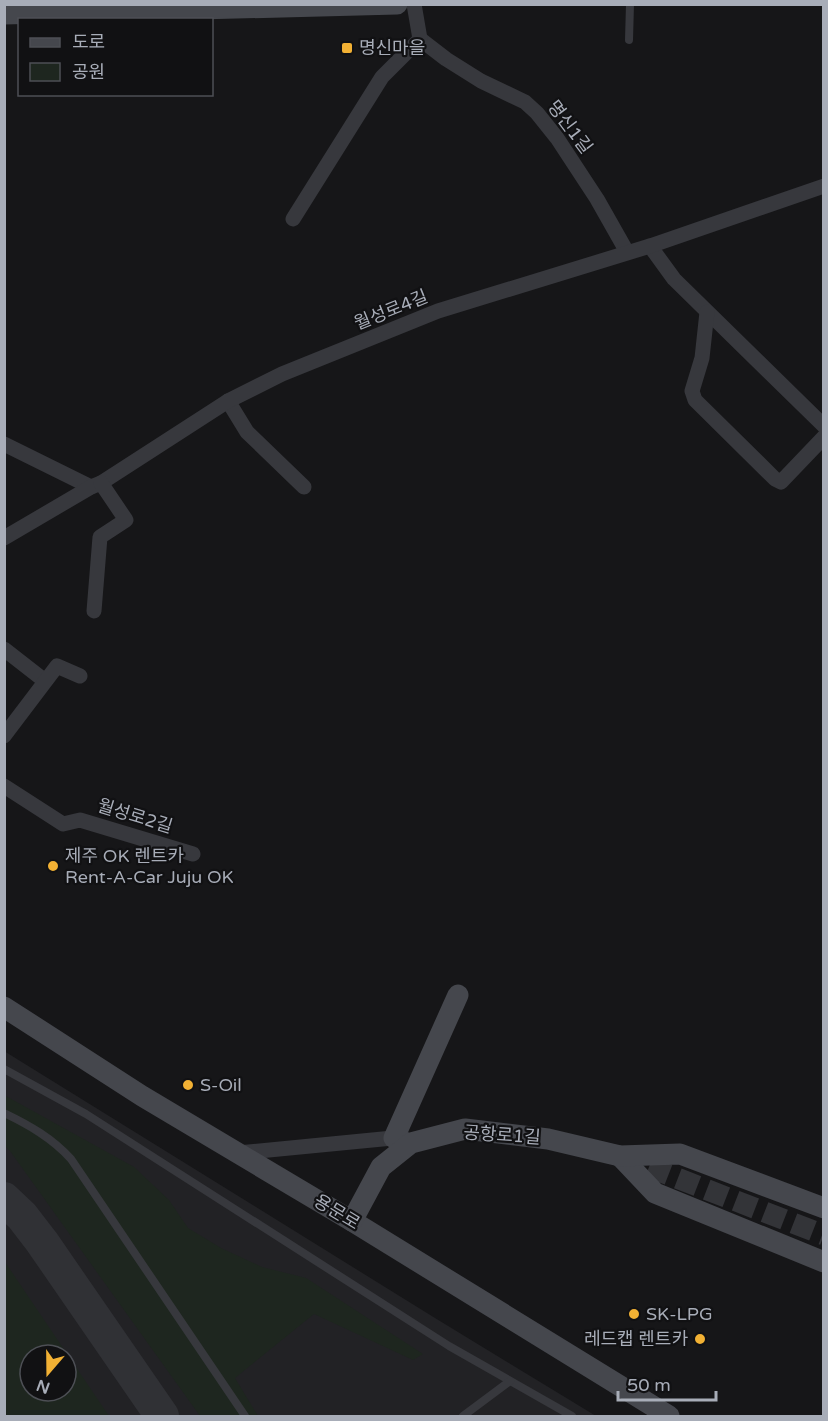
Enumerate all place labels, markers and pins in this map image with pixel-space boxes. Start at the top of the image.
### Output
place label: 명신마을 [359,37,425,59]
marker: 명신마을 [340,41,354,55]
place label: 제주 OK 렌트카 Rent-A-Car Juju OK [65,845,234,888]
marker: 제주 OK 렌트카 Rent-A-Car Juju OK [46,859,60,873]
place label: S-Oil [200,1074,242,1096]
marker: S-Oil [181,1078,195,1092]
place label: SK-LPG [646,1303,713,1325]
marker: SK-LPG [627,1307,641,1321]
place label: 레드캡 렌트카 [584,1328,688,1350]
marker: 레드캡 렌트카 [693,1332,707,1346]

